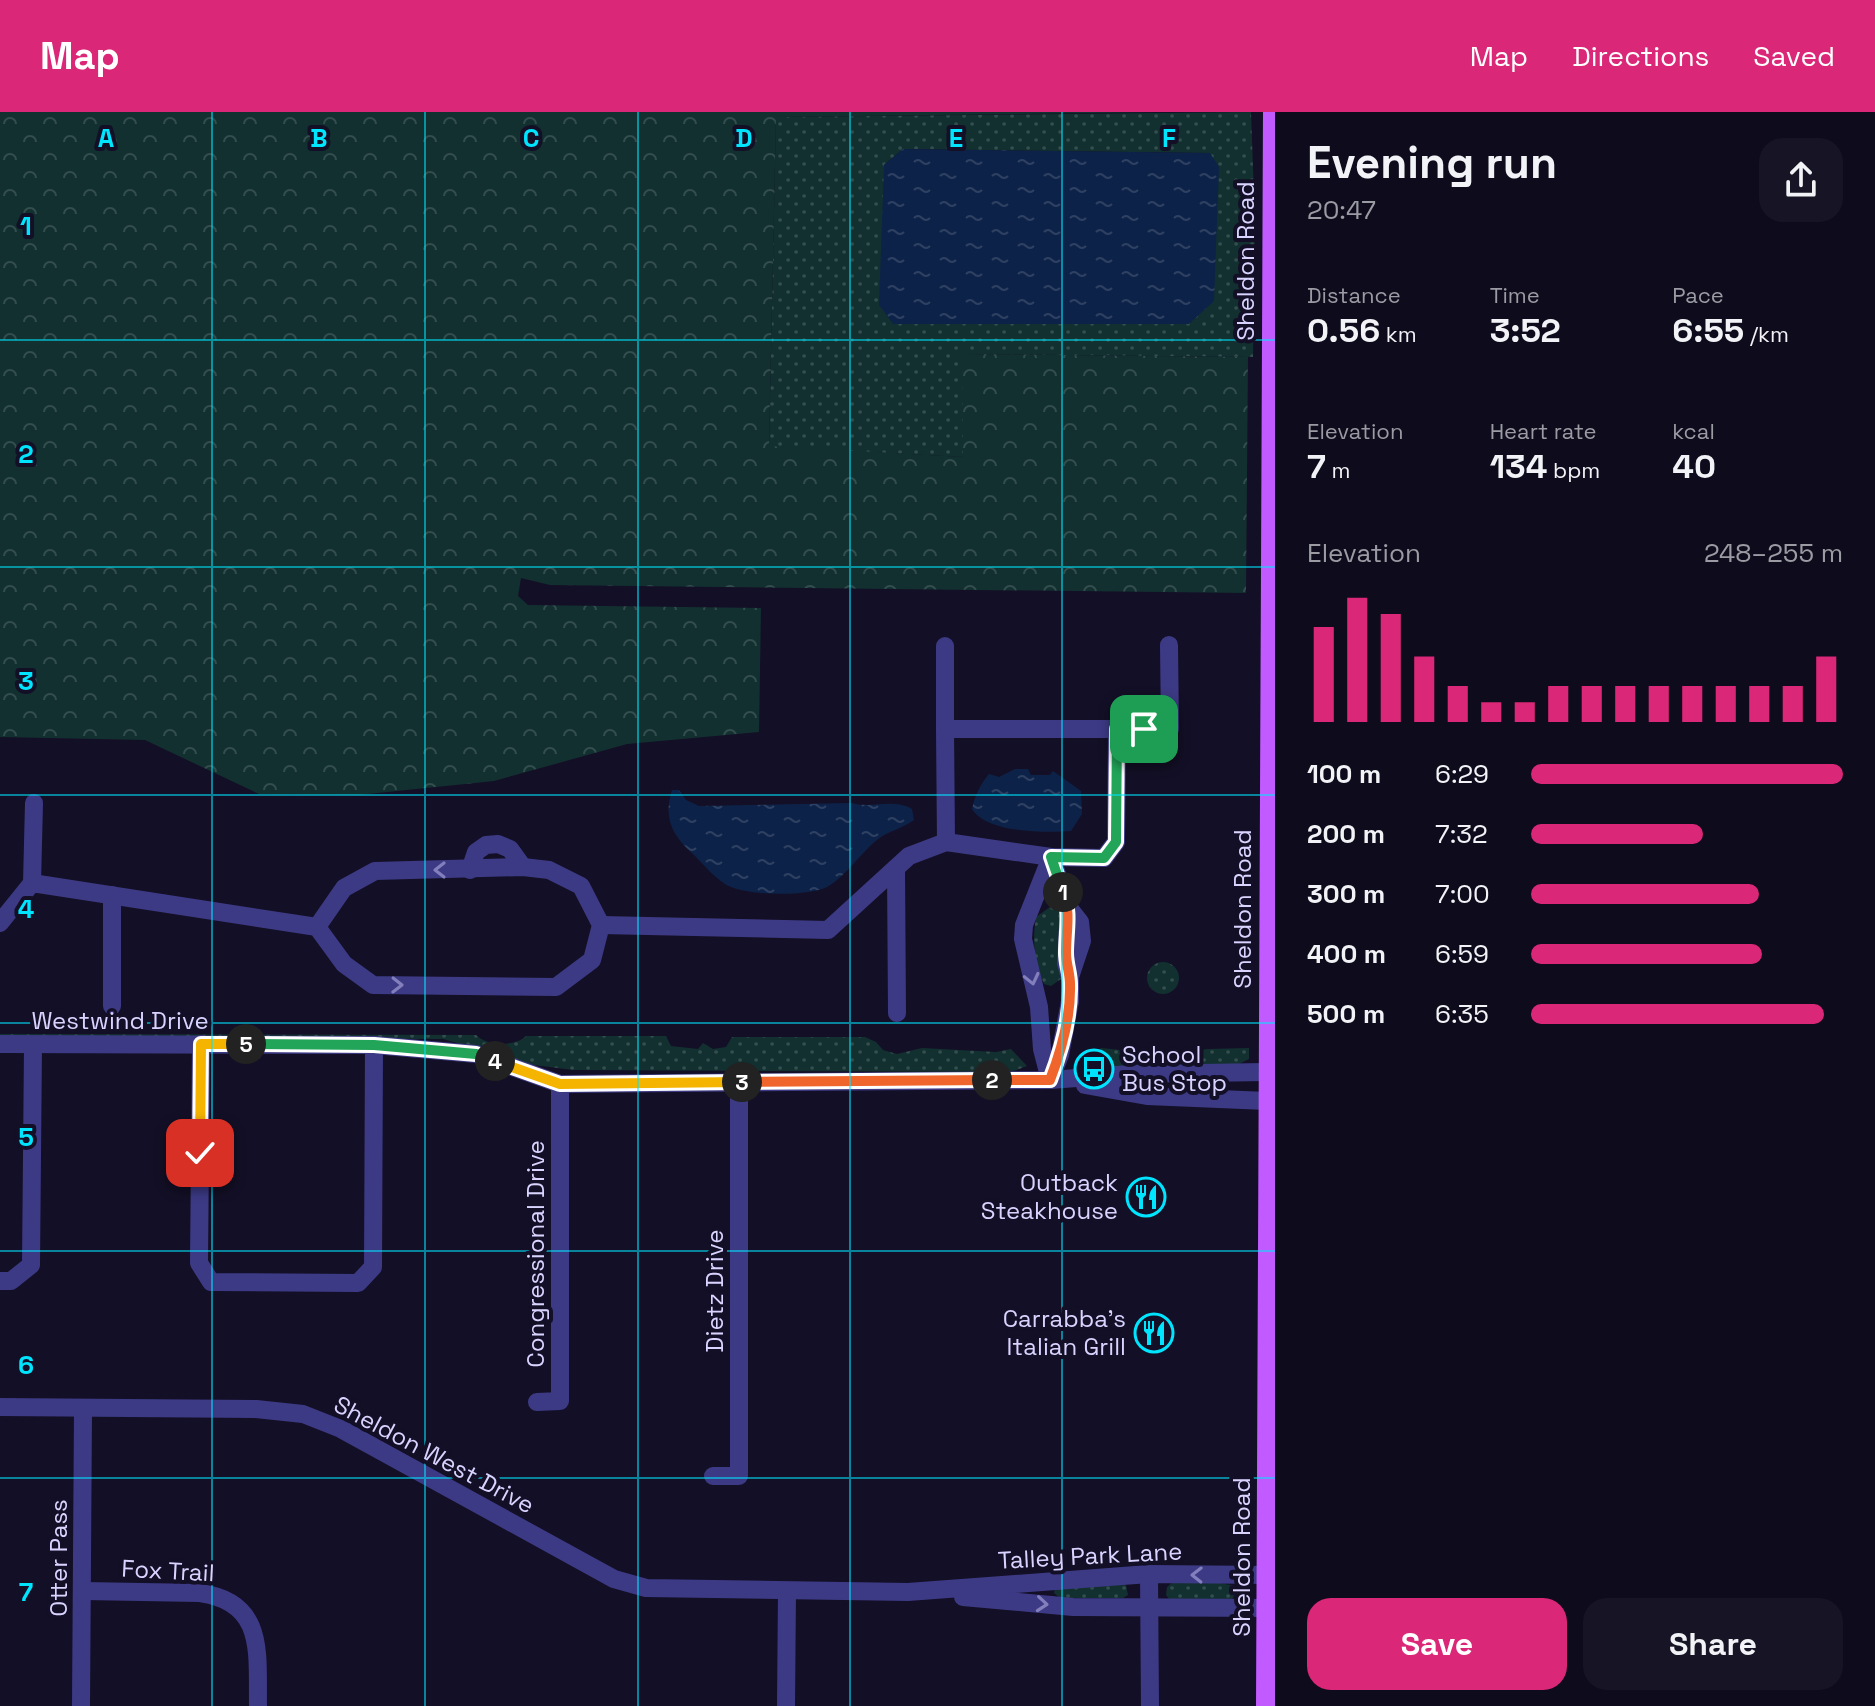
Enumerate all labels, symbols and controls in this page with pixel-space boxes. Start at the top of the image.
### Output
text: Map [40,32,120,80]
text: Map [1470,38,1528,74]
text: Directions [1572,38,1709,74]
text: Saved [1753,38,1835,74]
text: A [98,121,115,155]
text: B [310,121,328,155]
text: C [523,121,539,155]
text: D [735,121,753,155]
text: E [949,121,963,155]
text: F [1162,121,1176,155]
text: Evening run [1307,135,1557,191]
button: share [1759,138,1843,222]
street label: Sheldon Road [1230,181,1261,341]
text: 20:47 [1307,193,1376,227]
text: 1 [20,209,32,243]
text: Distance [1307,281,1401,309]
text: Time [1490,281,1540,309]
text: Pace [1672,281,1724,309]
text: 0.56 [1307,309,1380,352]
text: 3:52 [1490,309,1561,352]
text: 6:55 [1672,309,1744,352]
text: km [1380,320,1417,348]
text: /km [1744,320,1789,348]
text: Elevation [1307,417,1403,445]
text: Heart rate [1490,417,1596,445]
text: kcal [1672,417,1715,445]
text: 2 [18,437,34,471]
text: 7 [1307,445,1326,488]
text: 134 [1490,445,1547,488]
text: 40 [1672,445,1716,488]
text: m [1326,456,1350,484]
text: bpm [1547,456,1600,484]
text: Elevation [1307,536,1421,570]
text: 248–255 m [1704,536,1843,570]
text: 3 [18,664,34,698]
pin [1110,695,1178,763]
icon: arrive [1122,707,1166,751]
text: 100 m [1307,757,1381,791]
text: 6:29 [1435,757,1489,791]
text: 200 m [1307,817,1385,851]
text: 7:32 [1435,817,1488,851]
street label: Sheldon Road [1227,829,1258,989]
one-way arrow [433,861,446,879]
pin: 1 [1043,872,1083,912]
text: 300 m [1307,877,1385,911]
text: 7:00 [1435,877,1490,911]
text: 1 [1058,878,1068,906]
text: 4 [18,892,34,926]
text: 400 m [1307,937,1386,971]
text: 6:59 [1435,937,1489,971]
one-way arrow [1023,972,1040,986]
one-way arrow [391,976,404,994]
text: 500 m [1307,997,1385,1031]
text: 6:35 [1435,997,1489,1031]
street label: Westwind Drive [31,1005,209,1036]
pin: 5 [226,1024,266,1064]
text: 5 [239,1030,253,1058]
place label: School Bus Stop [1122,1039,1227,1098]
pin: 4 [475,1041,515,1081]
text: 4 [488,1047,502,1075]
bus stop icon: School Bus Stop [1073,1048,1115,1090]
pin: 2 [972,1060,1012,1100]
pin: 3 [722,1062,762,1102]
text: 2 [985,1066,999,1094]
text: 3 [735,1068,749,1096]
pin [166,1119,234,1187]
text: 5 [18,1120,34,1154]
icon: check [178,1131,222,1175]
street label: Congressional Drive [520,1140,551,1368]
place label: Outback Steakhouse [981,1167,1118,1226]
restaurant icon: Outback Steakhouse [1125,1176,1167,1218]
street label: Dietz Drive [699,1230,730,1352]
place label: Carrabba's Italian Grill [1003,1303,1126,1362]
restaurant icon: Carrabba's Italian Grill [1133,1312,1175,1354]
text: 6 [18,1348,34,1382]
street label: Sheldon West Drive [329,1389,540,1520]
street label: Sheldon Road [1226,1477,1257,1637]
street label: Otter Pass [43,1499,74,1617]
street label: Talley Park Lane [997,1535,1183,1576]
street label: Fox Trail [121,1553,215,1588]
one-way arrow [1190,1566,1203,1583]
text: 7 [19,1575,33,1609]
one-way arrow [1036,1595,1049,1612]
button: Save [1307,1598,1567,1690]
button: Share [1583,1598,1843,1690]

